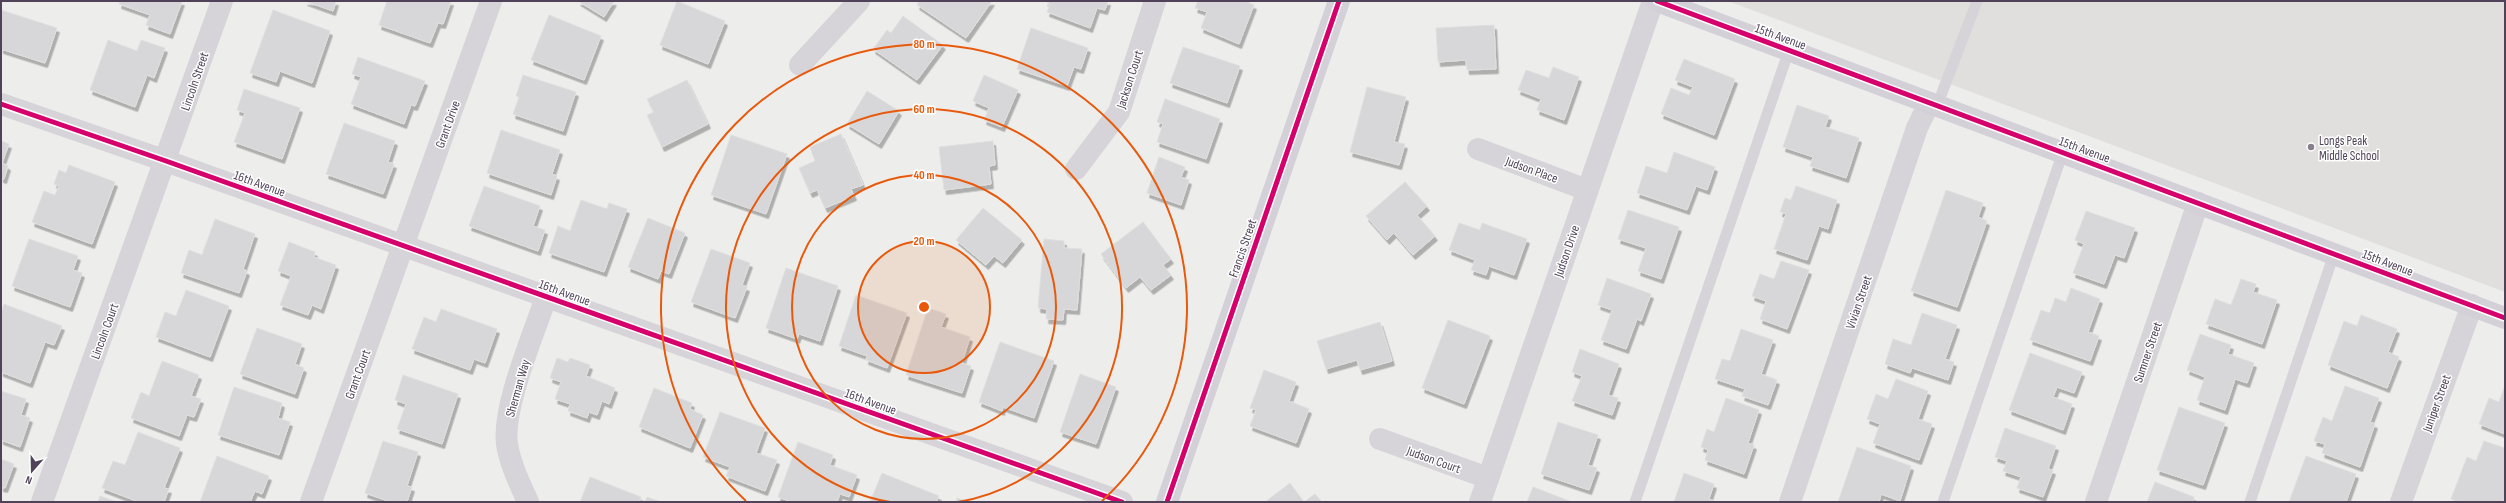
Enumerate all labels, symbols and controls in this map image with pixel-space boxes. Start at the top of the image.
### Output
street label: 15th Avenue [1753,20,1808,54]
text: 80 m [913,37,935,52]
street label: Jackson Court [1113,48,1147,111]
street label: Lincoln Street [177,50,212,113]
street label: Grant Drive [432,98,464,150]
text: 60 m [913,102,935,117]
street label: 15th Avenue [2057,133,2112,167]
place label: Longs Peak Middle School [2319,133,2379,164]
marker: Longs Peak Middle School [2306,142,2316,152]
street label: Judson Place [1502,153,1560,187]
street label: 16th Avenue [232,167,288,201]
text: 40 m [913,168,935,183]
street label: Francis Street [1225,217,1260,280]
street label: Judson Drive [1550,223,1583,280]
text: 20 m [914,234,934,249]
street label: 15th Avenue [2360,246,2415,280]
street label: Vivian Street [1842,273,1876,331]
street label: 16th Avenue [537,276,593,310]
centre of rings [917,300,931,314]
street label: Lincoln Court [87,301,122,361]
street label: Sumner Street [2130,320,2166,385]
street label: Grant Court [342,347,374,401]
street label: Sherman Way [502,358,534,419]
street label: Juniper Street [2419,372,2455,435]
street label: 16th Avenue [843,385,899,419]
street label: Judson Court [1404,442,1463,477]
north arrow [12,451,52,491]
text: N [24,473,34,487]

